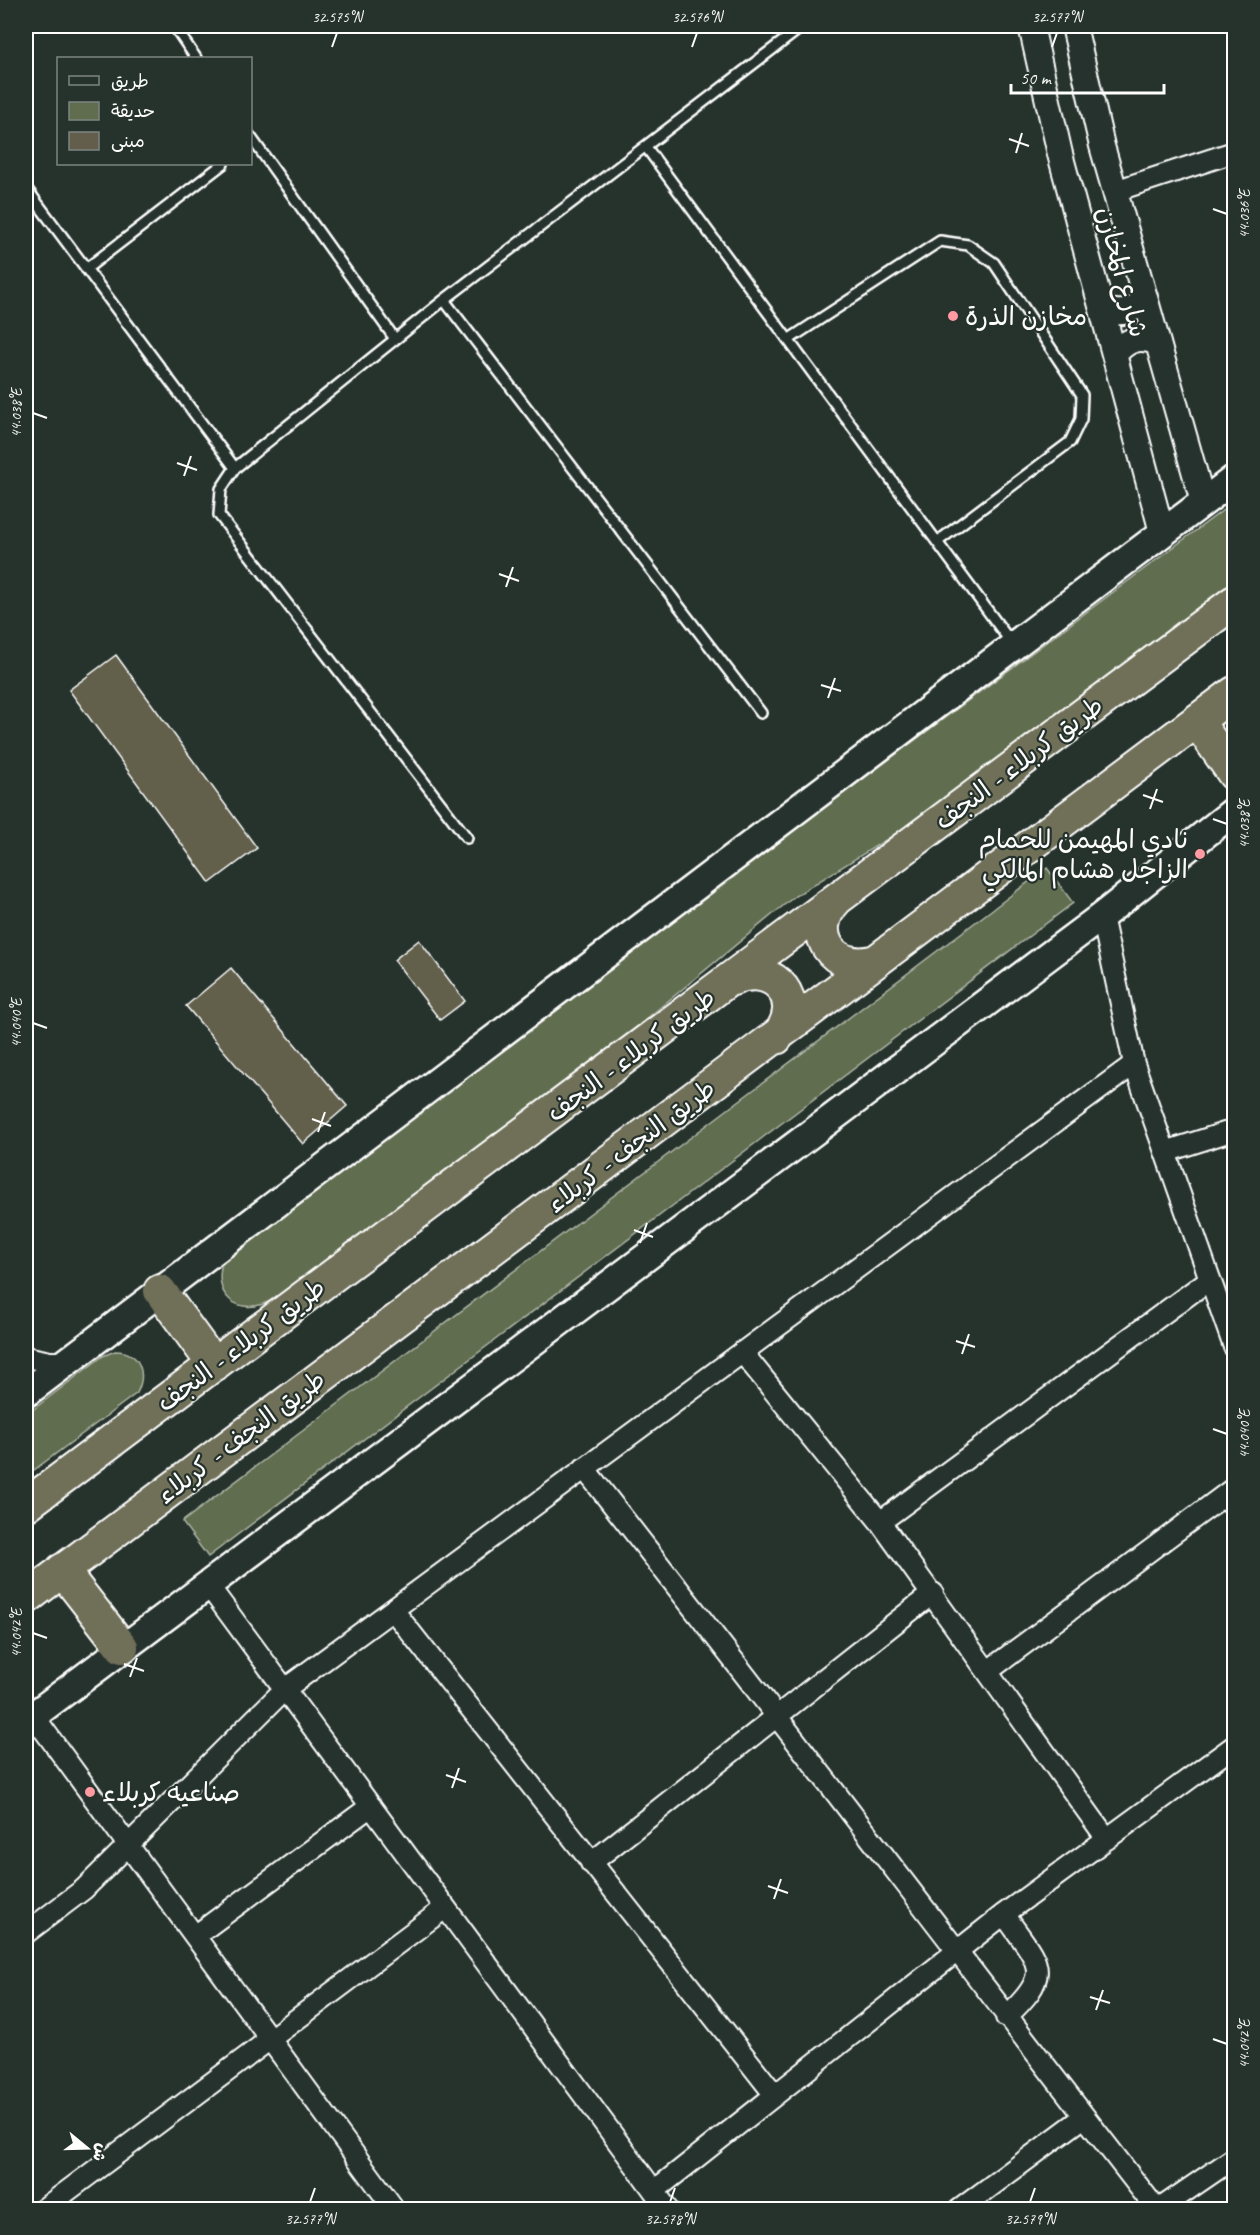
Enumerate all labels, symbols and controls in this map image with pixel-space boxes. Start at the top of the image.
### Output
text: 32.575°N [312,8,365,27]
text: 32.576°N [672,8,725,27]
text: 32.577°N [1032,8,1085,27]
legend [57,57,252,165]
scale bar [1011,57,1164,95]
text: 50 m [1020,67,1053,89]
text: طريق [111,70,149,92]
text: حديقة [111,100,155,122]
text: مبنى [111,130,145,152]
text: 44.036°E [1235,187,1254,238]
street label: شارع المخازن [1088,203,1155,341]
place label: مخازن الذرة [965,300,1087,333]
marker: مخازن الذرة [946,309,960,323]
text: 44.038°E [7,386,26,437]
street label: طريق كربلاء - النجف [928,689,1110,837]
text: 44.038°E [1235,797,1254,848]
place label: نادي المهيمن للحمام الزاجل هشام المالكي [979,823,1188,892]
marker: نادي المهيمن للحمام الزاجل هشام المالكي [1193,847,1207,861]
street label: طريق كربلاء - النجف [540,981,722,1129]
text: 44.040°E [7,996,26,1047]
street label: طريق النجف - كربلاء [540,1072,722,1220]
street label: طريق كربلاء - النجف [150,1271,332,1419]
street label: طريق النجف - كربلاء [150,1363,332,1511]
text: 44.040°E [1235,1407,1254,1458]
text: 44.042°E [7,1606,26,1657]
place label: صناعيه كربلاء [102,1776,240,1809]
marker: صناعيه كربلاء [83,1785,97,1799]
text: 44.042°E [1235,2017,1254,2068]
north arrow [57,2118,117,2178]
text: ش [88,2141,113,2164]
text: 32.577°N [285,2210,338,2229]
text: 32.578°N [645,2210,698,2229]
text: 32.579°N [1005,2210,1058,2229]

